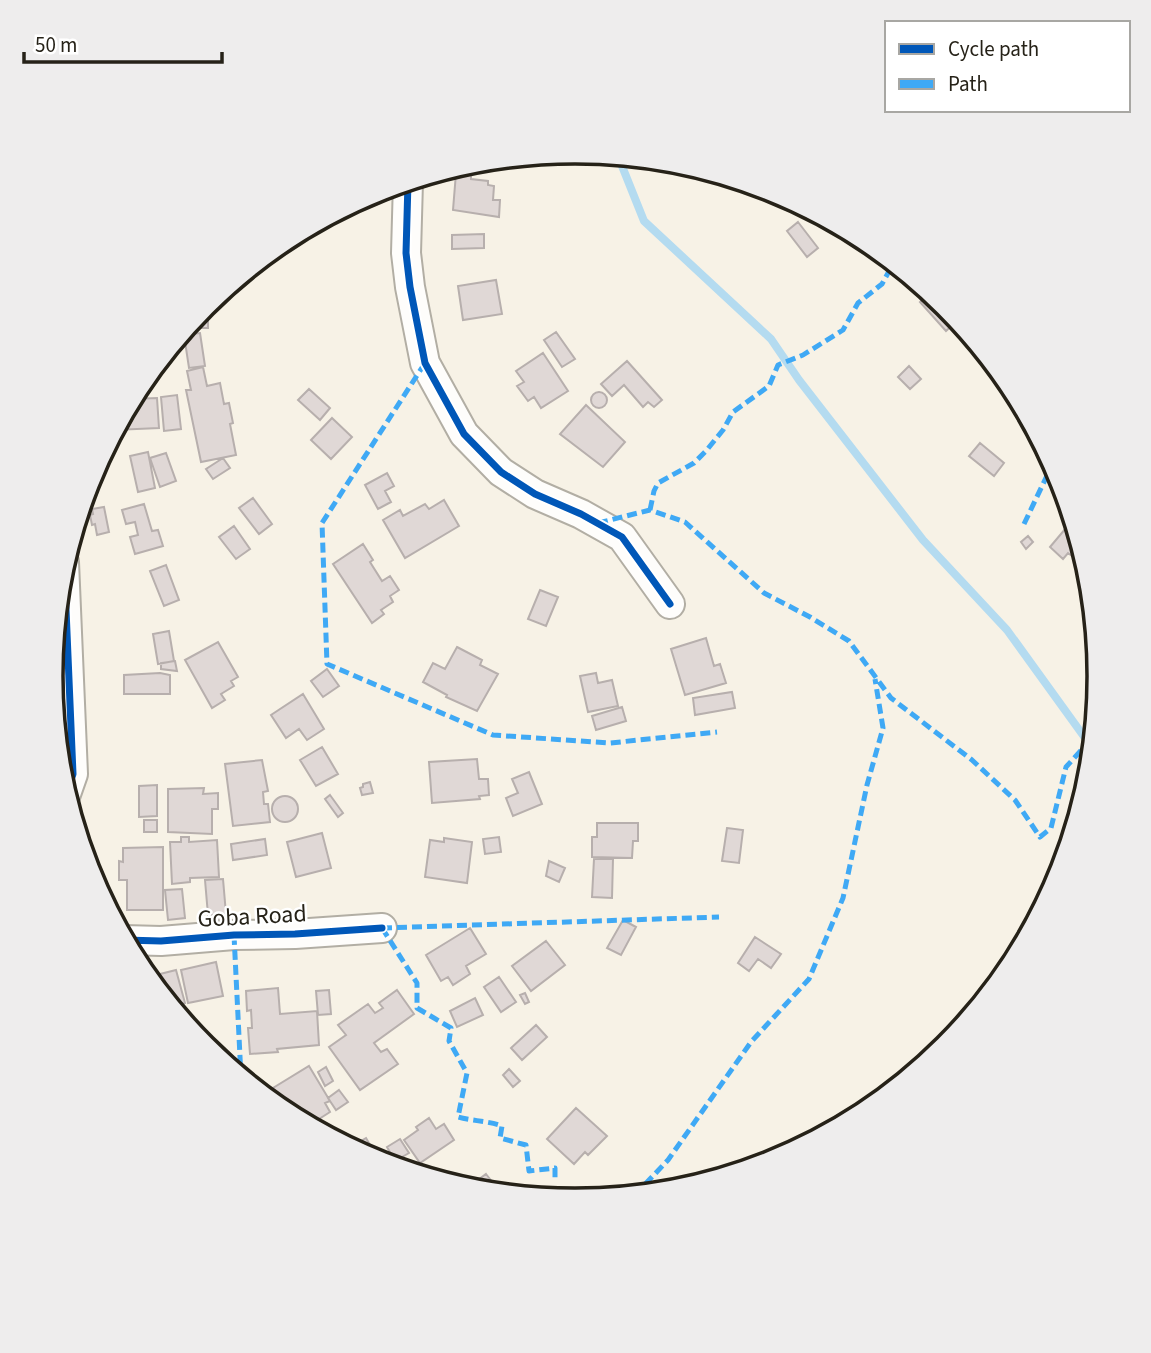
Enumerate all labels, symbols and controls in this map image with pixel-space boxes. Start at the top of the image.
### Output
scale bar [24,21,222,65]
legend [885,21,1130,112]
text: 50 m [35,30,77,60]
text: Cycle path [948,34,1039,64]
text: Path [948,69,988,99]
street label: Goba Road [197,896,307,937]

